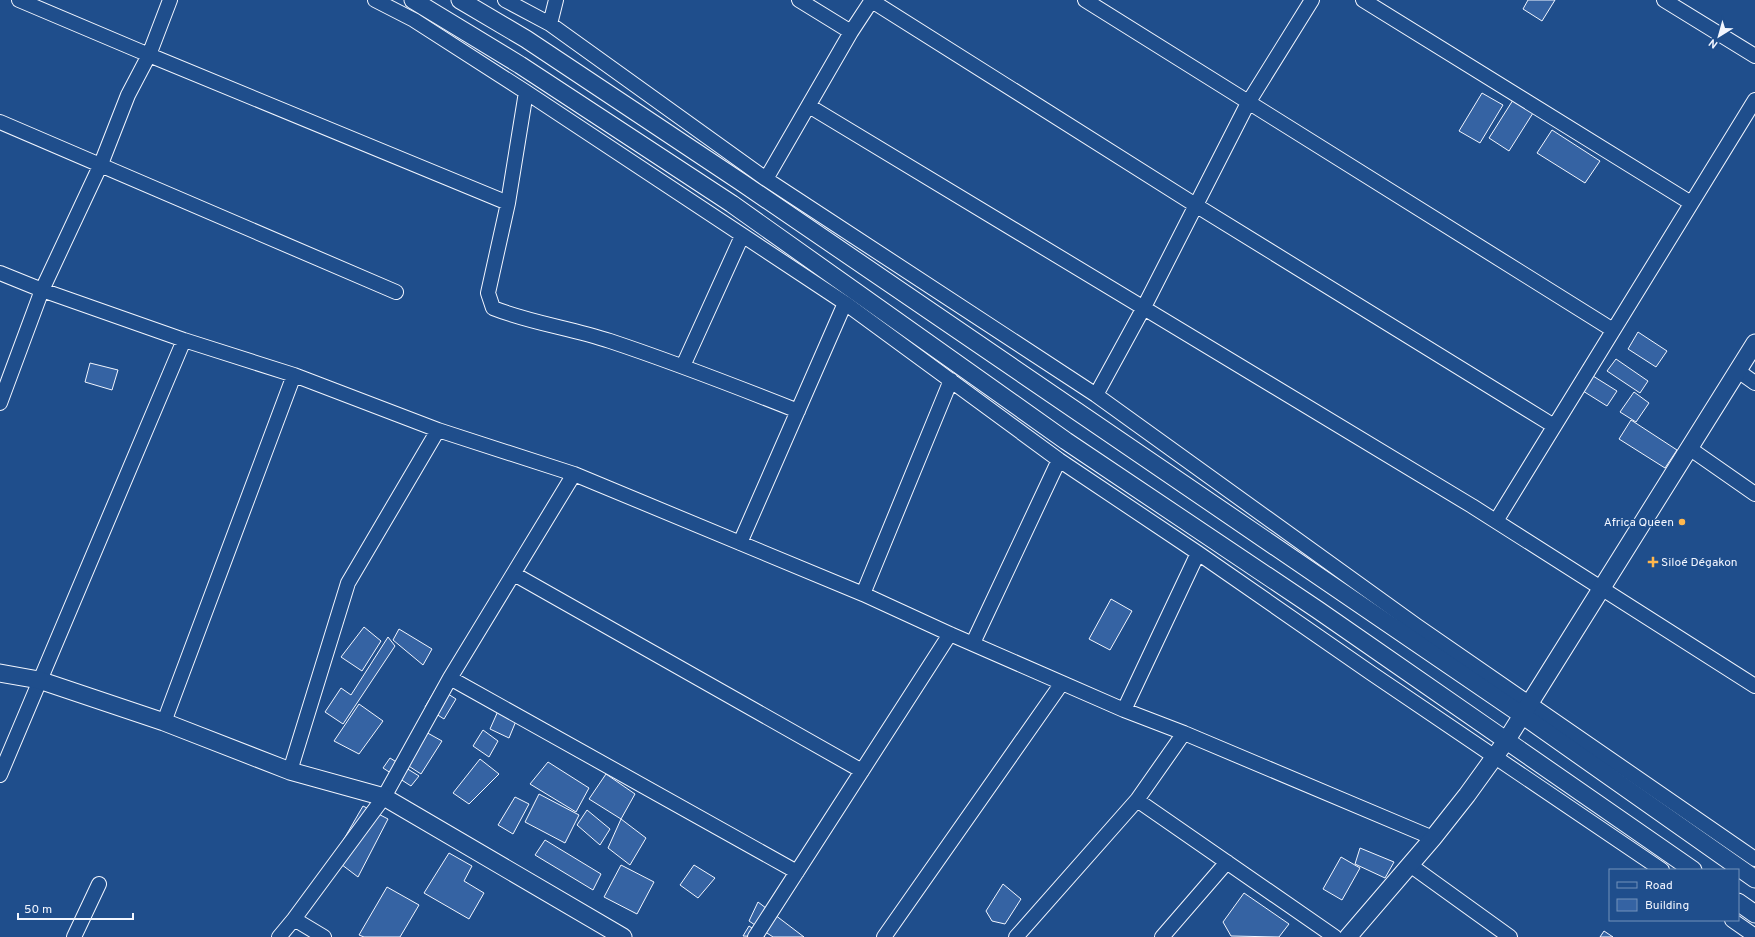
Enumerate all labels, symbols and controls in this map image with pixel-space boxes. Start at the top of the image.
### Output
north arrow [1699,16,1739,56]
text: N [1706,35,1721,51]
place label: Africa Queen [1604,515,1674,531]
marker: Africa Queen [1677,517,1687,527]
place label: Siloé Dégakon [1661,555,1738,571]
marker: Siloé Dégakon [1648,557,1658,567]
legend [1609,869,1739,921]
text: Road [1645,878,1673,894]
scale bar [18,895,133,921]
text: Building [1645,898,1689,914]
text: 50 m [24,902,52,918]

